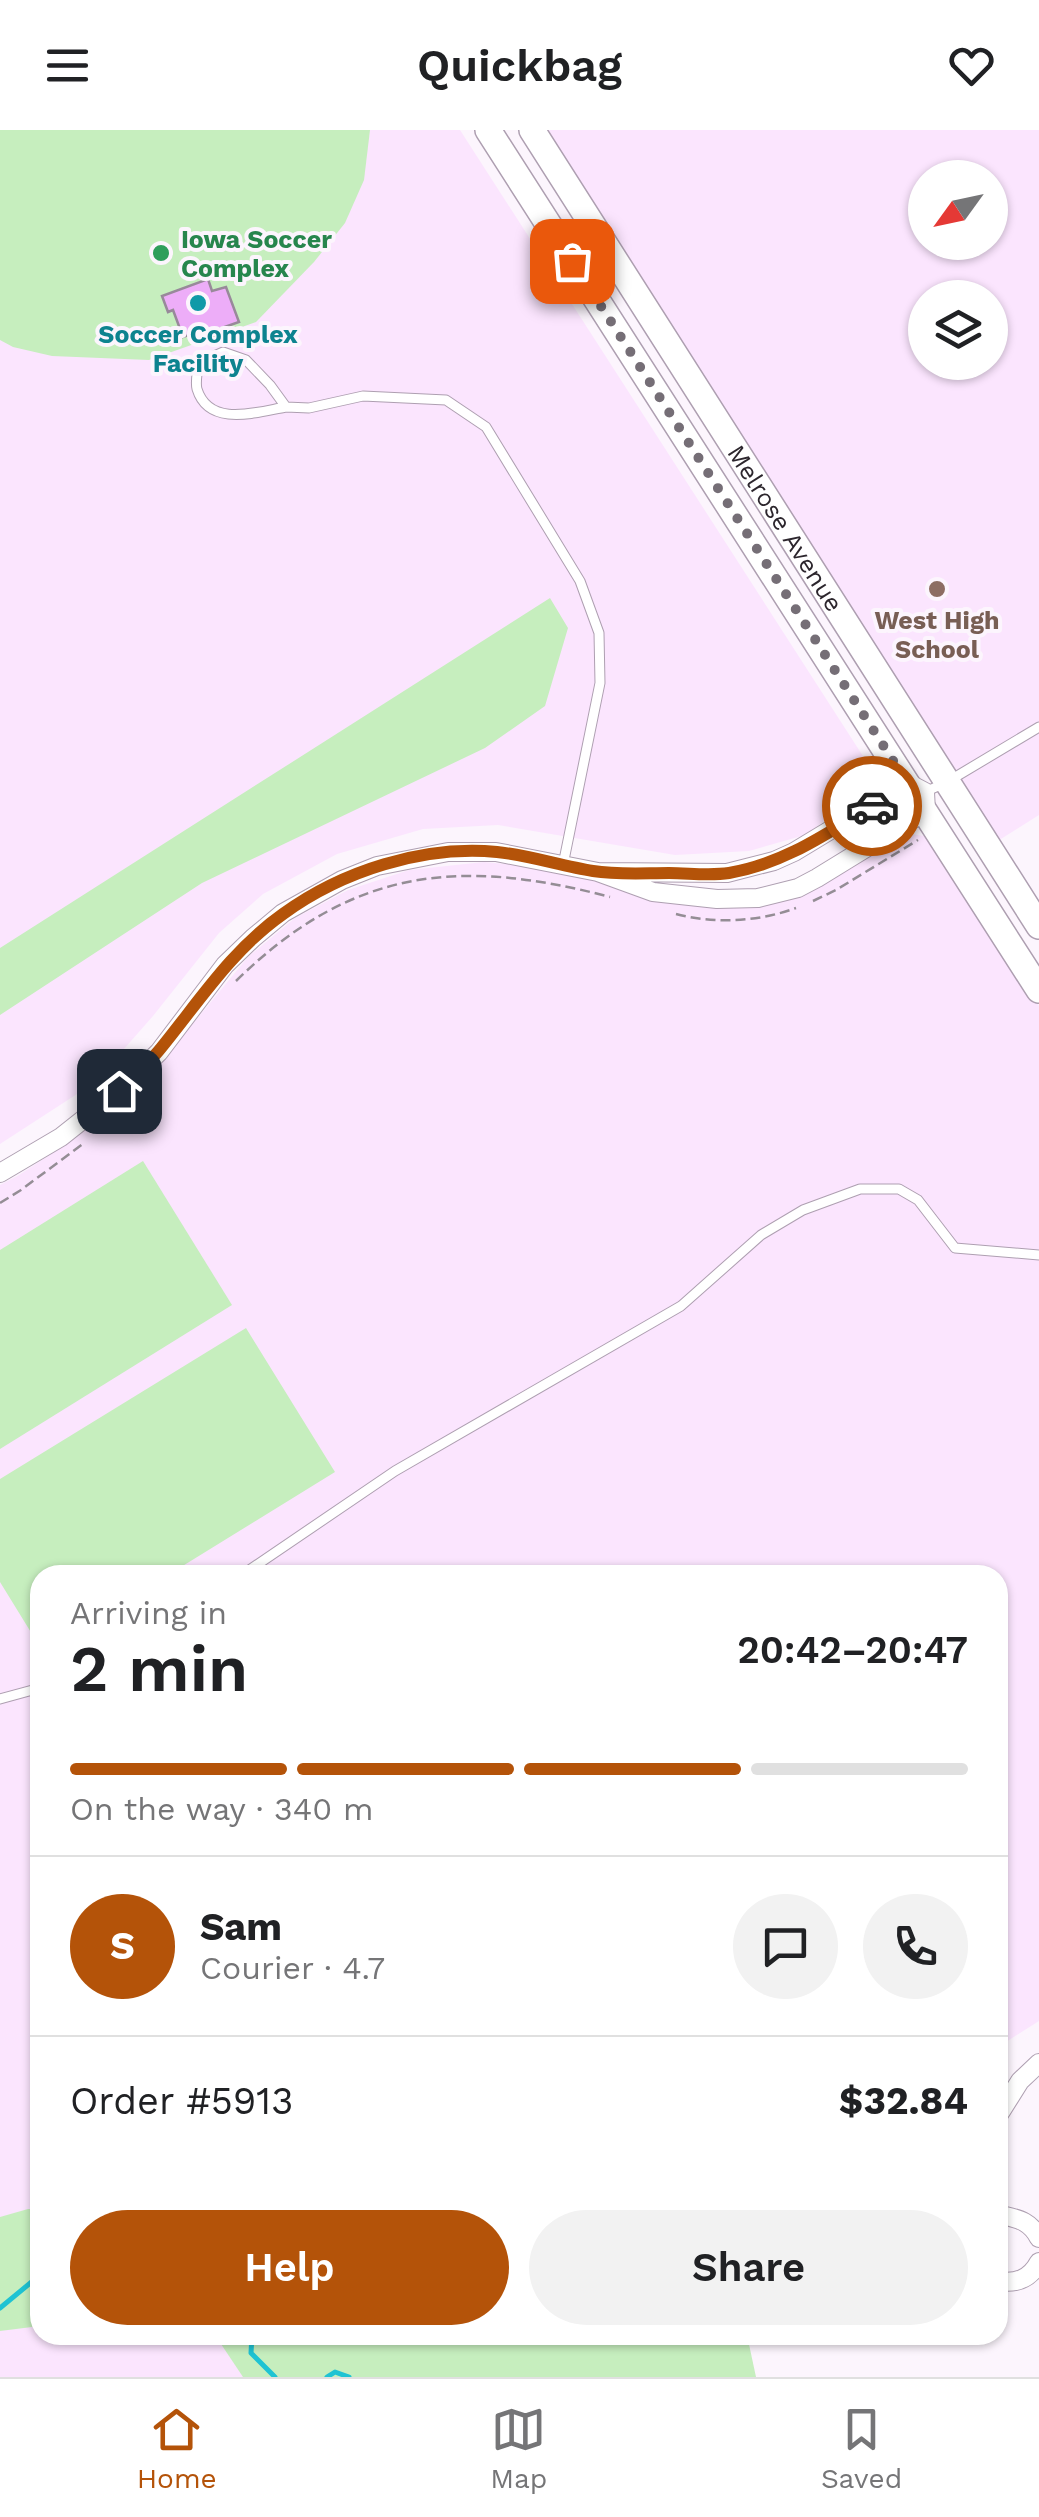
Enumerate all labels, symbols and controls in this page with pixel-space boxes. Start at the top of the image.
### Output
icon: menu [40,38,95,93]
icon: heart [944,38,999,93]
text: Quickbag [417,39,622,92]
north arrow [908,160,1008,260]
map controls [908,160,1008,380]
pin [530,219,615,304]
place label: Iowa Soccer Complex [181,225,332,283]
icon: bag [545,234,600,289]
marker: Iowa Soccer Complex [150,242,172,264]
button: layers [908,280,1008,380]
marker: Soccer Complex Facility [187,292,209,314]
place label: Soccer Complex Facility [98,320,298,378]
street label: Melrose Avenue [722,439,849,617]
marker: West High School [926,578,948,600]
place label: West High School [875,606,999,664]
courier [822,756,922,856]
icon: car [845,779,900,834]
pin [77,1049,162,1134]
icon: home [92,1064,147,1119]
text: Arriving in [70,1594,227,1632]
text: 20:42–20:47 [737,1628,968,1672]
text: 2 min [70,1631,248,1707]
text: On the way · 340 m [70,1790,374,1828]
button: chat [733,1894,838,1999]
button: phone [863,1894,968,1999]
text: Sam [200,1905,282,1949]
text: S [110,1924,135,1968]
text: Courier · 4.7 [200,1949,385,1987]
text: Order #5913 [70,2079,293,2123]
text: $32.84 [839,2079,968,2123]
button: Help [70,2210,509,2325]
button: Share [529,2210,968,2325]
tab: Home [137,2402,217,2495]
tab: Map [490,2402,547,2495]
tab: Saved [821,2402,902,2495]

